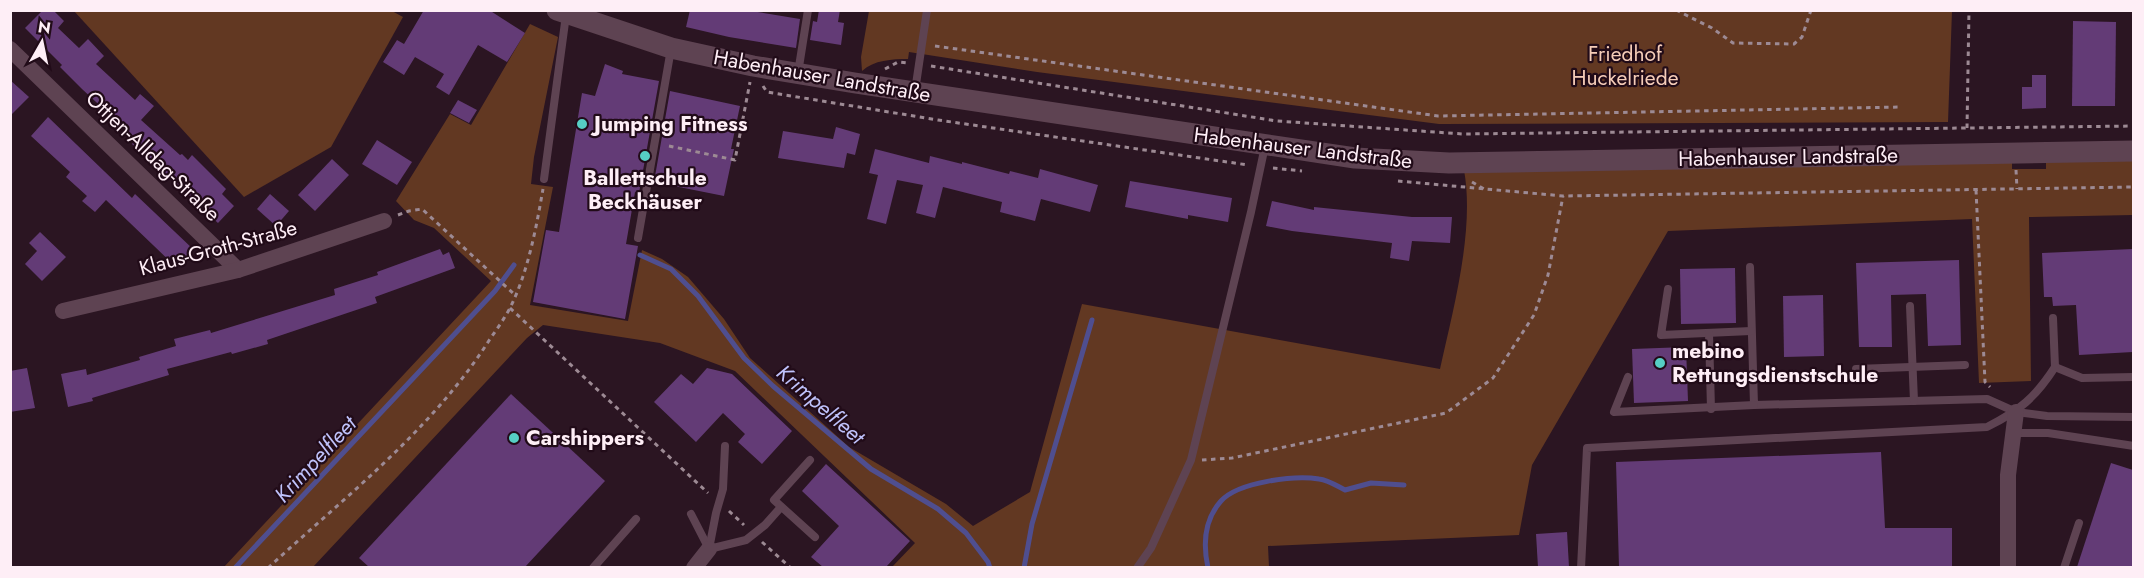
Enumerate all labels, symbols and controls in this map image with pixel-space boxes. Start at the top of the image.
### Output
north arrow [12,12,72,72]
text: N [36,15,52,40]
park label: Friedhof Huckelriede [1572,39,1679,93]
street label: Habenhauser Landstraße [711,42,933,110]
street label: Ottjen-Alldag-Straße [79,84,227,228]
place label: Jumping Fitness [590,109,748,139]
marker: Jumping Fitness [575,117,589,131]
street label: Habenhauser Landstraße [1192,120,1414,176]
street label: Habenhauser Landstraße [1678,140,1898,174]
marker: Ballettschule Beckhäuser [638,149,652,163]
place label: Ballettschule Beckhäuser [583,163,707,217]
street label: Klaus-Groth-Straße [136,212,300,283]
place label: mebino Rettungsdienstschule [1672,336,1878,390]
marker: mebino Rettungsdienstschule [1653,356,1667,370]
water label: Krimpelfleet [770,357,874,453]
water label: Krimpelfleet [267,407,365,509]
place label: Carshippers [526,423,645,453]
marker: Carshippers [507,431,521,445]

